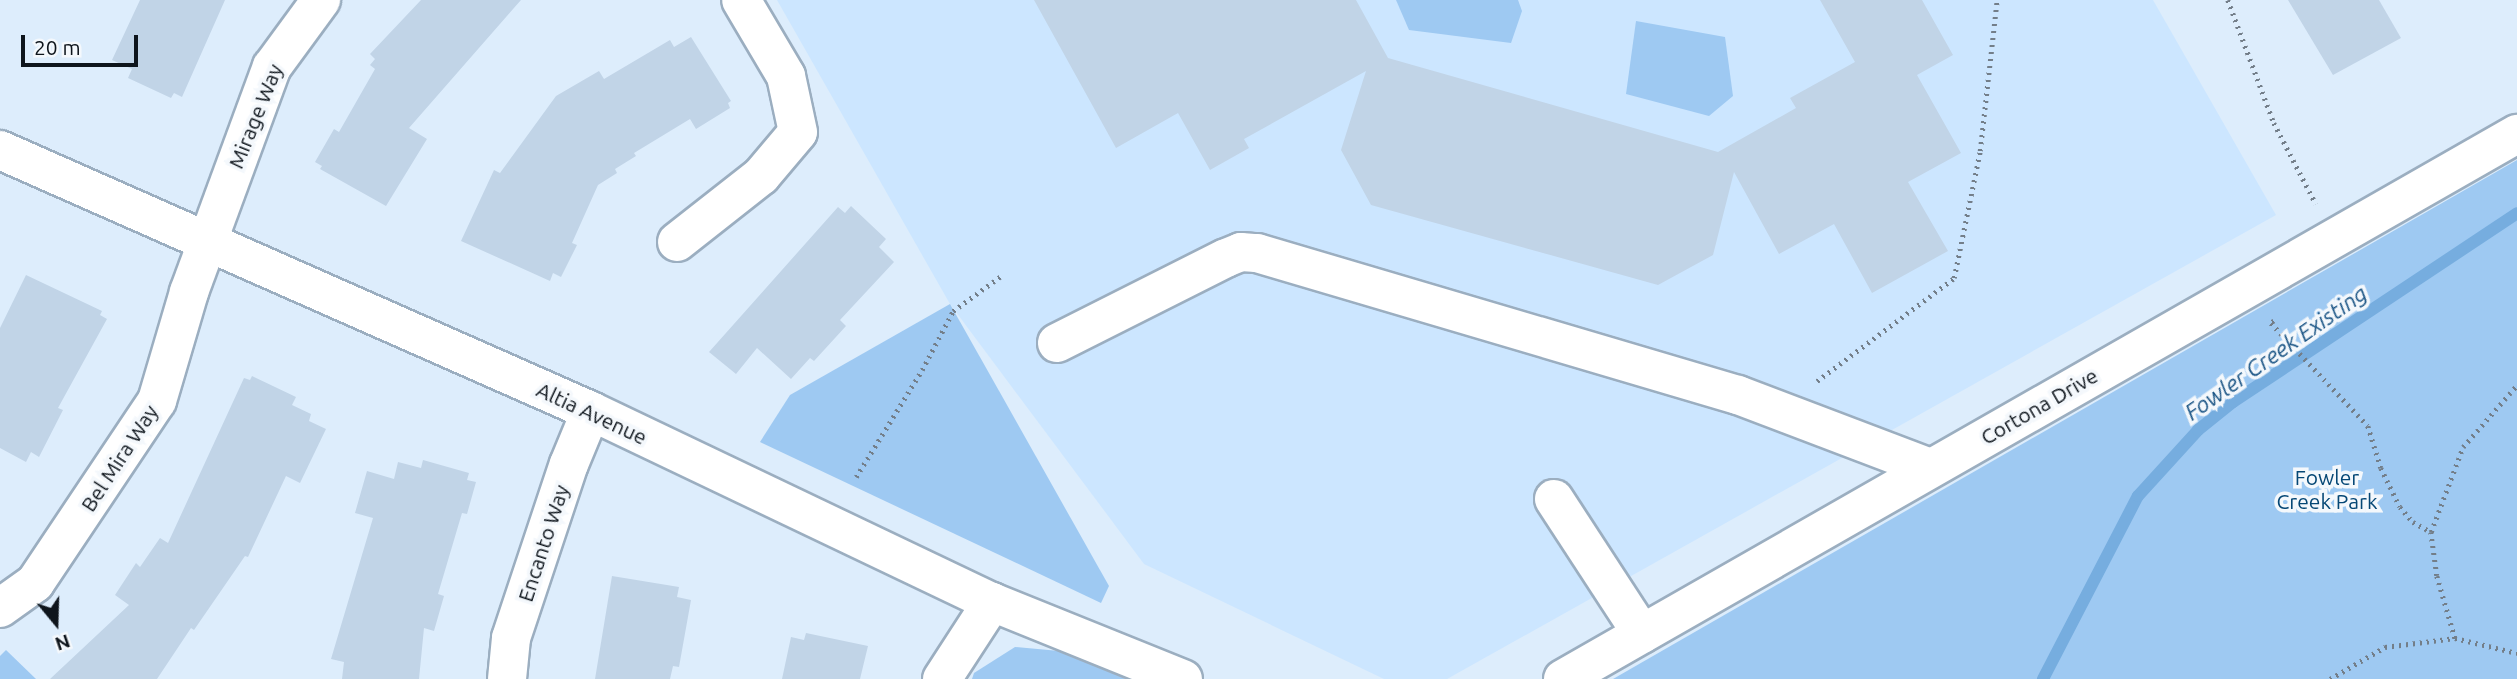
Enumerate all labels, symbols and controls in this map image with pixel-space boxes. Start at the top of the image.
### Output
scale bar [24,21,142,65]
text: 20 m [34,35,81,59]
street label: Mirage Way [223,60,287,172]
water label: Fowler Creek Existing [2180,280,2372,426]
street label: Cortona Drive [1976,362,2102,450]
street label: Altia Avenue [533,376,651,450]
street label: Bel Mira Way [75,400,163,516]
park label: Fowler Creek Park [2276,464,2378,514]
street label: Encanto Way [512,481,574,605]
north arrow [21,588,91,658]
text: N [53,630,73,656]

